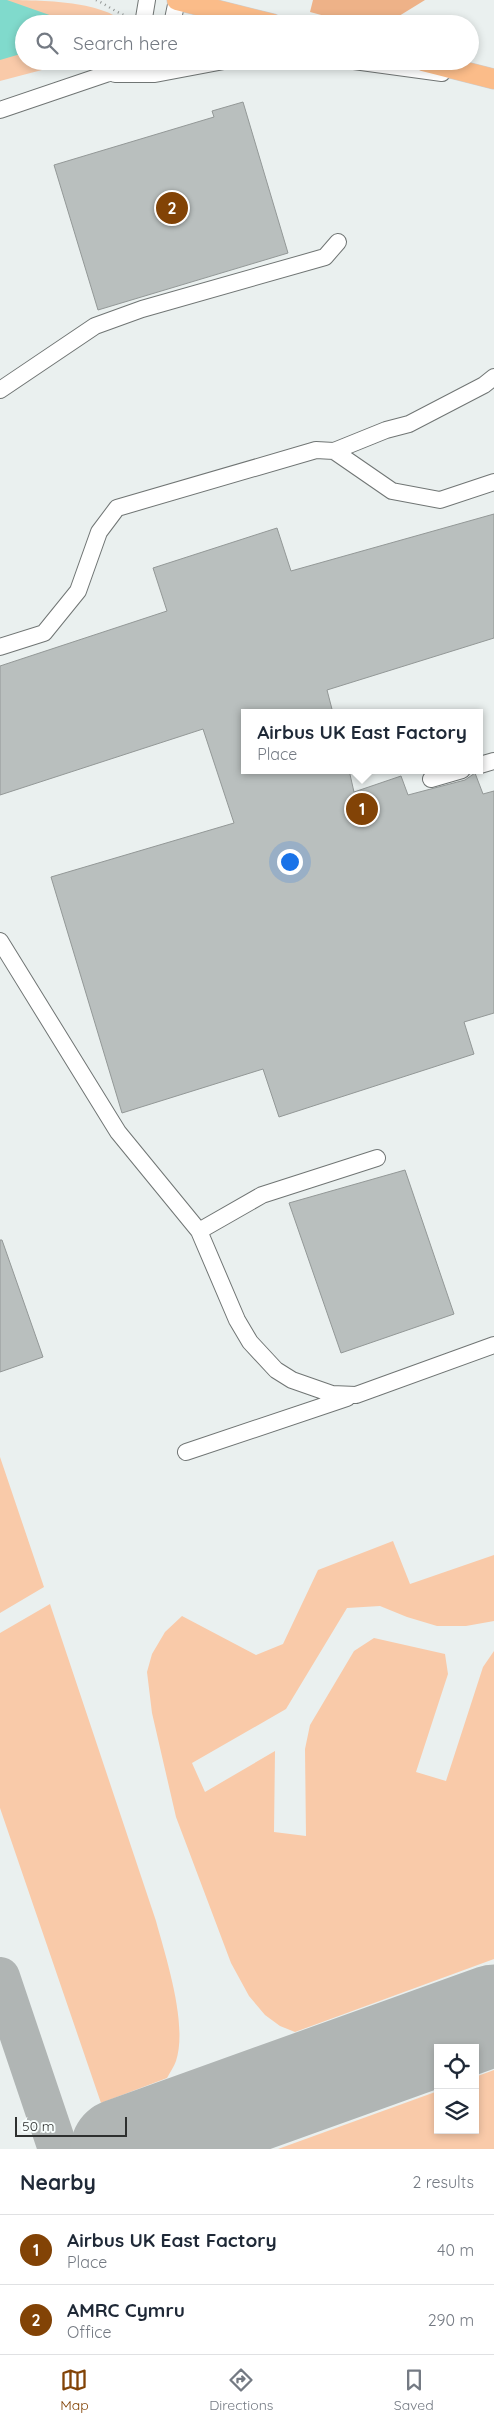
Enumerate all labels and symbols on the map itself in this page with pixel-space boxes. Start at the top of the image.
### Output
pin: 2 [156,189,188,227]
pin: 1 [346,790,378,828]
your location [277,849,303,875]
scale bar [15,2114,128,2137]

